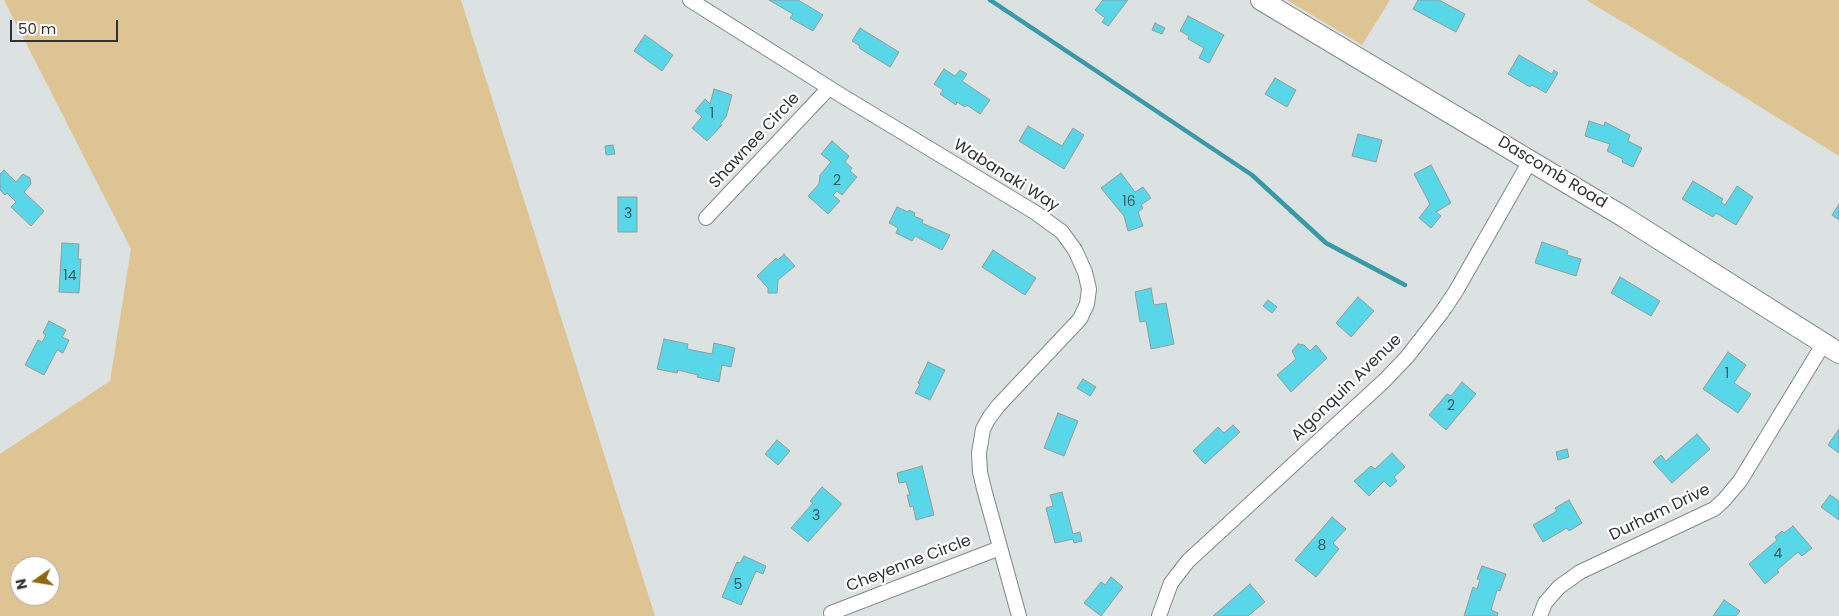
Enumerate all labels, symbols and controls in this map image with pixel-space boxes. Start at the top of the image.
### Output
scale bar [12,10,120,42]
text: 50 m [18,18,56,39]
street label: Shawnee Circle [706,89,804,193]
house number: 1 [710,106,714,122]
street label: Dascomb Road [1494,133,1610,213]
street label: Wabanaki Way [950,136,1062,216]
house number: 2 [833,173,841,189]
house number: 16 [1122,194,1136,210]
house number: 3 [624,206,632,222]
house number: 14 [63,268,77,284]
street label: Algonquin Avenue [1288,331,1406,445]
house number: 1 [1725,366,1729,382]
house number: 2 [1447,398,1455,414]
street label: Durham Drive [1607,480,1713,546]
house number: 3 [812,508,820,524]
street label: Cheyenne Circle [844,531,974,597]
house number: 8 [1318,538,1326,554]
house number: 4 [1774,546,1782,562]
north arrow [10,556,60,606]
text: N [10,577,32,592]
house number: 5 [734,577,742,593]

